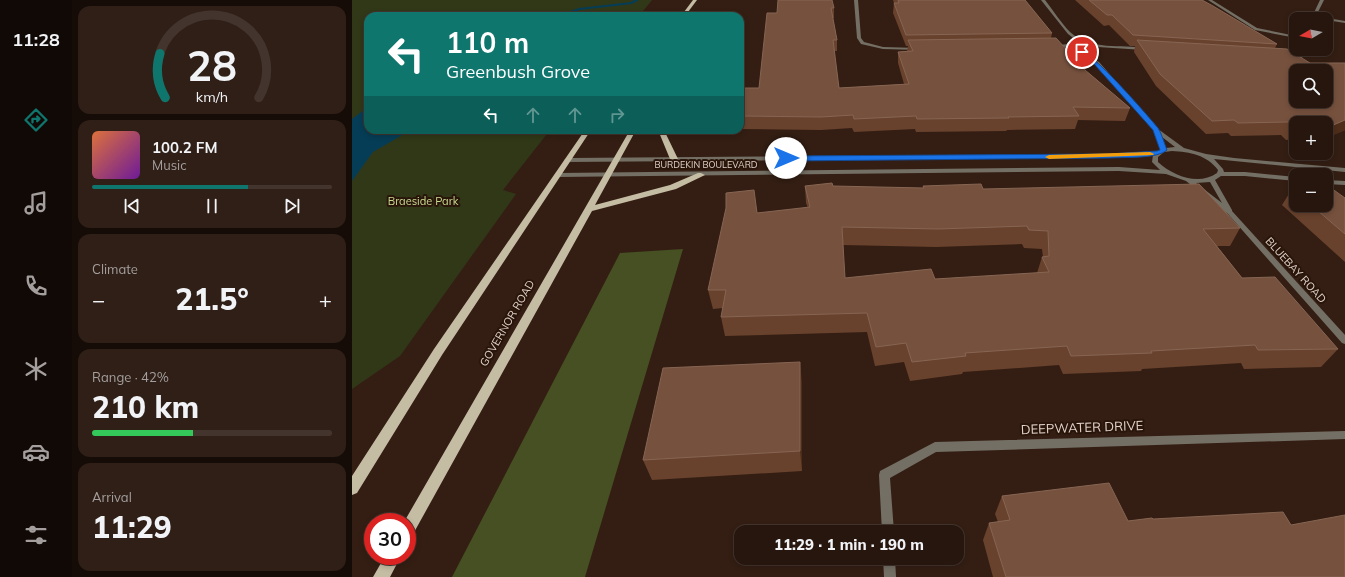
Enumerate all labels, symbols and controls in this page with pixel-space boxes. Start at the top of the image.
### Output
north arrow [1289,12,1333,56]
map controls [1289,12,1333,212]
text: 110 m [446,25,529,60]
text: 11:28 [12,28,60,51]
icon: left [380,28,432,80]
pin [1065,35,1099,69]
text: 28 [187,39,237,91]
icon: arrive [1071,41,1093,63]
text: Greenbush Grove [446,60,590,83]
button: search [1289,64,1333,108]
text: km/h [196,88,228,106]
icon: left [480,104,502,126]
icon: ahead [522,104,544,126]
icon: ahead [564,104,586,126]
icon: right [606,104,628,126]
icon: directions [22,106,50,134]
button: + [1289,116,1333,160]
position arrow [765,137,807,179]
text: 100.2 FM [152,138,217,157]
text: Music [152,157,187,173]
street label: BURDEKIN BOULEVARD [654,159,758,170]
button: − [1289,168,1333,212]
icon: music [22,189,50,217]
park label: Braeside Park [388,194,459,208]
icon: previous [121,195,143,217]
icon: pause [201,195,223,217]
icon: next [281,195,303,217]
street label: BLUEBAY ROAD [1263,234,1329,306]
text: Climate [92,261,138,277]
icon: phone [22,272,50,300]
street label: GOVERNOR ROAD [477,277,537,369]
text: 21.5° [175,280,249,318]
text: − [92,286,105,314]
text: + [319,286,332,314]
icon: climate [22,355,50,383]
text: Range · 42% [92,369,169,385]
text: 210 km [92,388,199,426]
street label: DEEPWATER DRIVE [1021,417,1143,437]
icon: car [22,438,50,466]
text: Arrival [92,489,132,505]
text: 11:29 [92,508,172,546]
speed limit sign: 30 [364,513,416,565]
icon: filters [22,521,50,549]
text: 11:29 · 1 min · 190 m [774,535,924,554]

